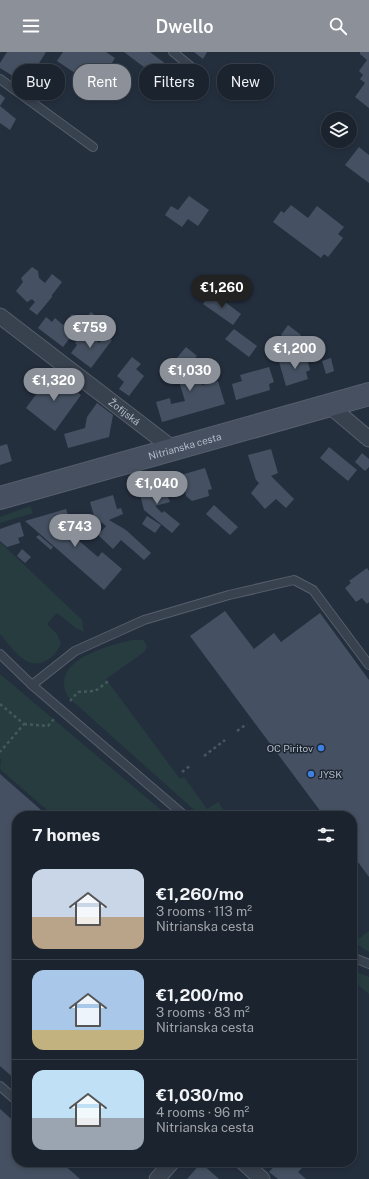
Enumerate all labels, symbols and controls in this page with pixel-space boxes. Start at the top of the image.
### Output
icon: menu [20,15,42,37]
icon: search [327,15,349,37]
text: Dwello [156,16,213,37]
chip: Buy [12,64,65,100]
chip: Rent [73,64,131,100]
chip: Filters [139,64,209,100]
chip: New [217,64,274,100]
map controls [321,112,357,148]
button: layers [321,112,357,148]
pin: €1,260 [189,275,255,309]
text: €1,260 [200,280,244,295]
pin: €759 [66,315,114,349]
text: €759 [73,320,107,335]
pin: €1,200 [262,336,328,370]
text: €1,200 [274,341,316,356]
pin: €1,030 [157,358,223,392]
text: €1,030 [169,363,211,378]
pin: €1,320 [21,368,87,402]
text: €1,320 [33,373,75,388]
street label: Žofijská [106,396,143,428]
street label: Nitrianska cesta [147,430,223,462]
pin: €1,040 [124,471,190,505]
text: €1,040 [136,476,178,491]
pin: €743 [51,514,99,548]
text: €743 [58,519,92,534]
place label: OC Piritov [267,742,313,754]
marker: OC Piritov [316,743,326,753]
place label: JYSK [319,768,342,780]
marker: JYSK [306,769,316,779]
icon: filters [315,824,337,846]
text: 7 homes [32,825,100,845]
text: €1,260/mo [156,884,244,904]
icon: home [64,885,112,933]
text: 3 rooms · 113 m² [156,904,252,919]
text: Nitrianska cesta [156,919,254,934]
text: €1,200/mo [156,985,244,1005]
icon: home [64,986,112,1034]
text: 3 rooms · 83 m² [156,1005,250,1020]
text: Nitrianska cesta [156,1020,254,1035]
text: €1,030/mo [156,1085,244,1105]
icon: home [64,1086,112,1134]
text: 4 rooms · 96 m² [156,1105,249,1120]
text: Nitrianska cesta [156,1120,254,1135]

